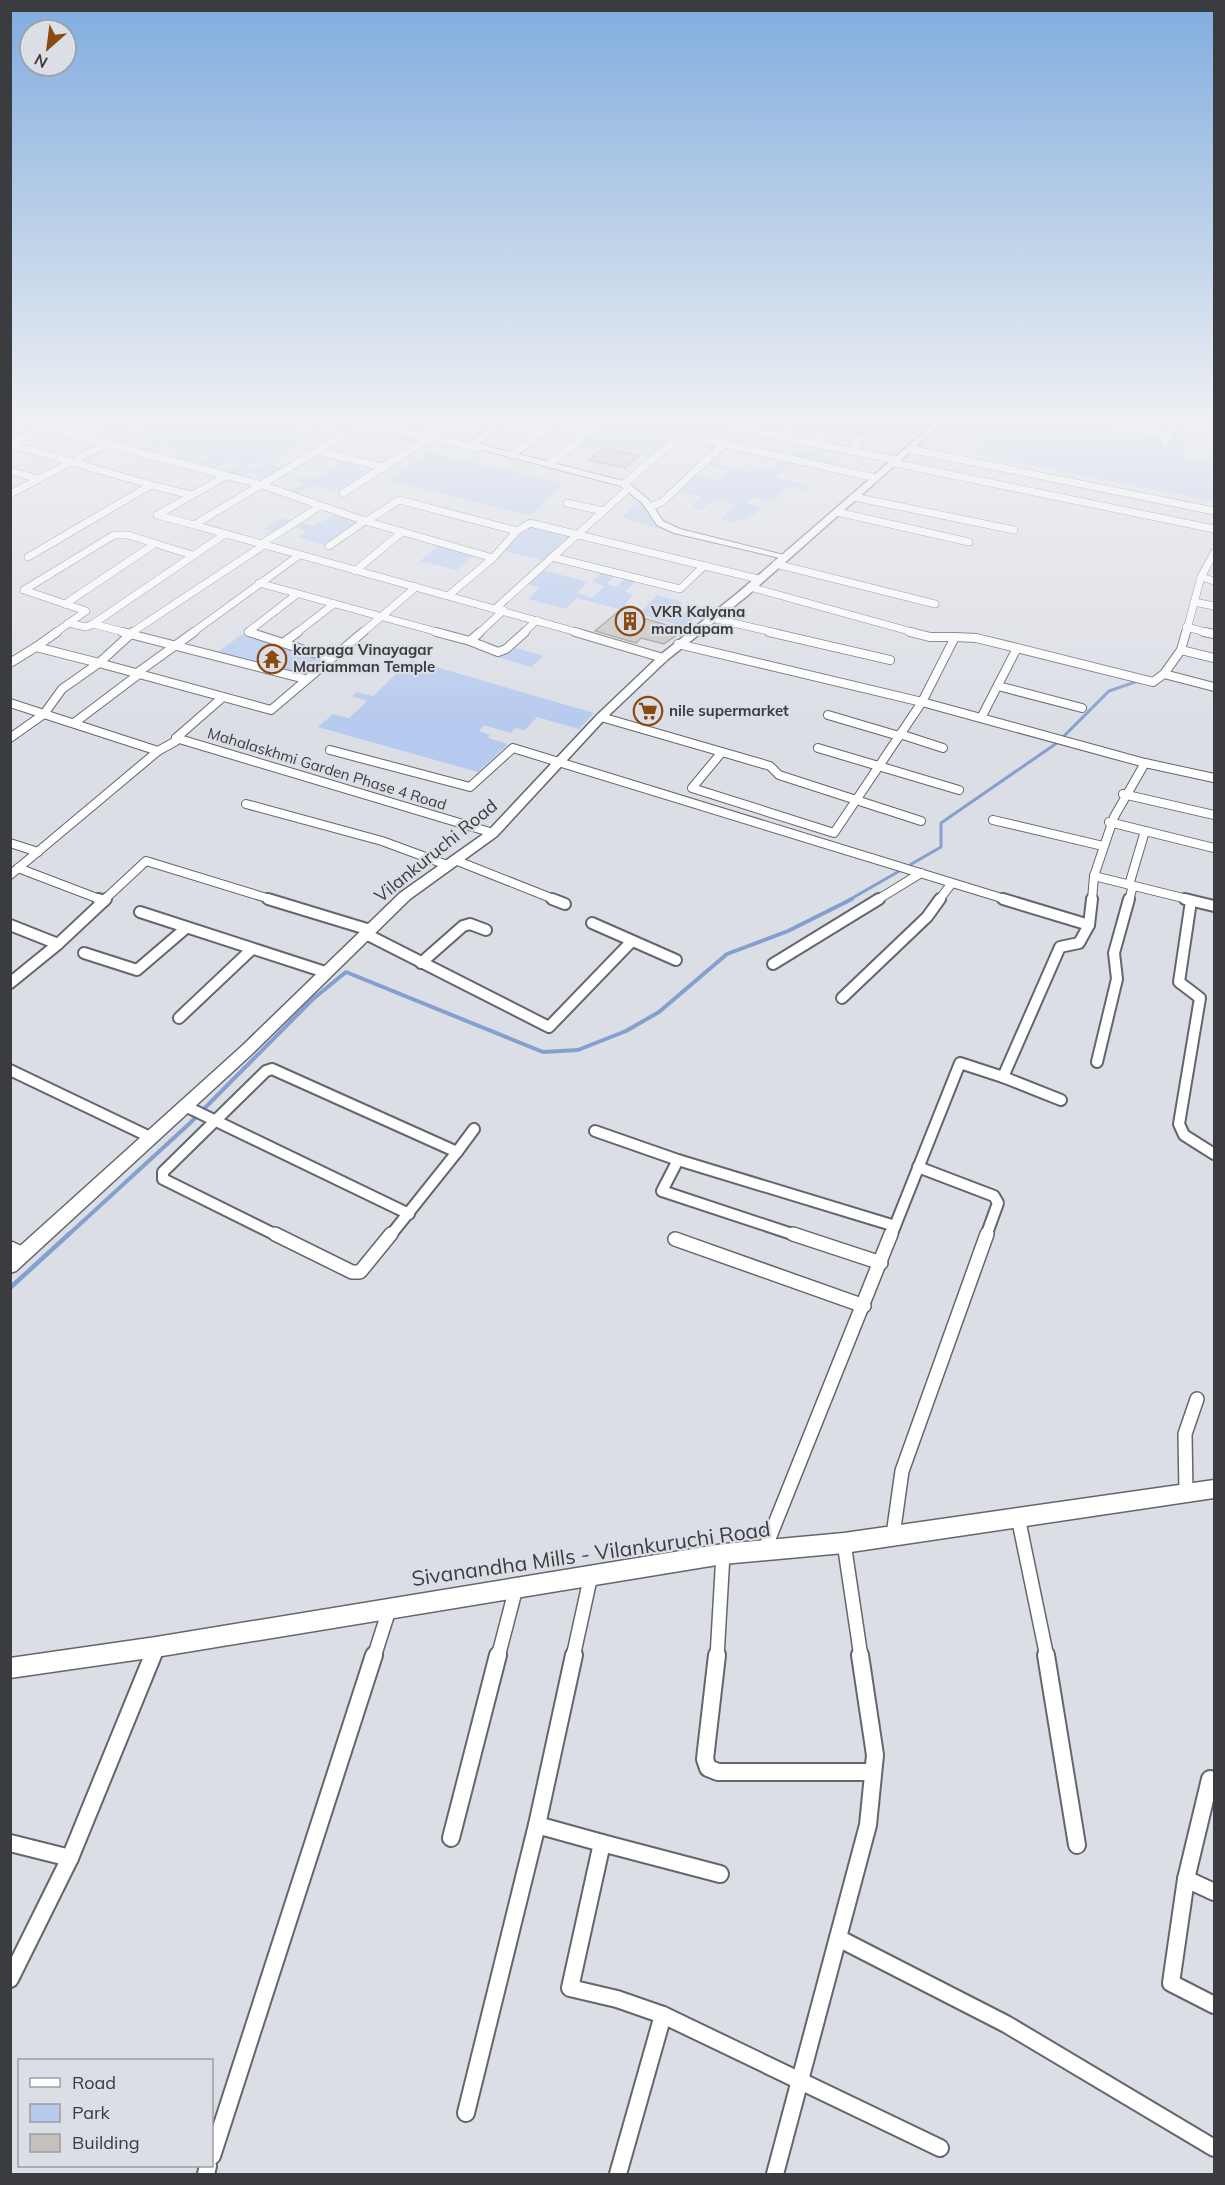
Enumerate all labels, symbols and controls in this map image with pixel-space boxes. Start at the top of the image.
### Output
north arrow [18,18,78,78]
text: N [31,50,51,73]
place label: VKR Kalyana mandapam [650,602,745,638]
building icon: VKR Kalyana mandapam [614,605,646,637]
place label: karpaga Vinayagar Mariamman Temple [293,640,435,676]
temple icon: karpaga Vinayagar Mariamman Temple [256,643,288,675]
supermarket icon: nile supermarket [632,695,664,727]
place label: nile supermarket [669,701,789,720]
street label: Mahalaskhmi Garden Phase 4 Road [205,723,449,814]
street label: Vilankuruchi Road [370,794,502,907]
street label: Sivanandha Mills - Vilankuruchi Road [410,1515,772,1591]
legend [18,2059,213,2167]
text: Road [72,2071,116,2094]
text: Park [72,2101,111,2124]
text: Building [72,2131,140,2154]

